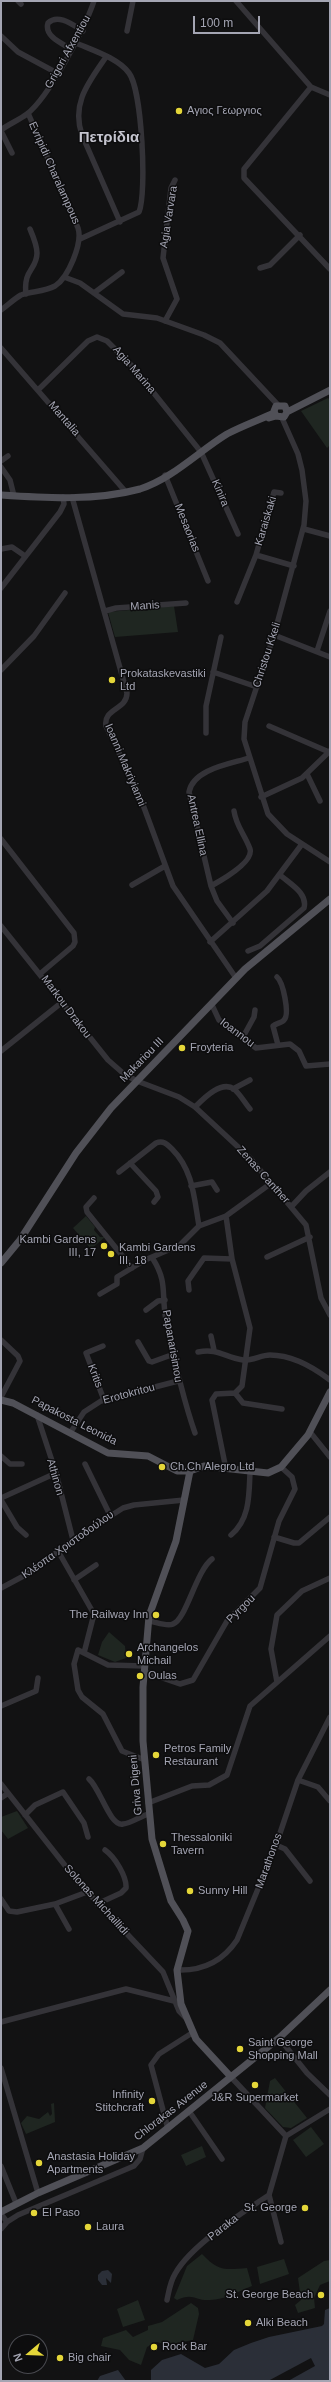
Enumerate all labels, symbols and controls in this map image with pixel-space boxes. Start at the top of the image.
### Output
scale bar [195,8,262,34]
street label: Grigori Afxentiou [42,13,94,91]
text: 100 m [200,16,233,30]
place label: Αγιος Γεωργιος [187,104,262,118]
marker: Αγιος Γεωργιος [174,106,184,116]
street label: Evripidi Charalampous [25,120,83,226]
district label: Πετρίδια [79,129,139,147]
street label: Agia Varvara [158,185,180,249]
street label: Agia Marina [110,344,158,396]
street label: Mantalia [45,399,83,439]
street label: Kinira [208,477,232,509]
street label: Karaiskaki [252,495,280,547]
street label: Mesaorias [171,502,203,554]
street label: Manis [130,598,160,614]
street label: Christou Kkeli [250,621,284,689]
place label: Prokataskevastiki Ltd [120,667,206,693]
marker: Prokataskevastiki Ltd [107,675,117,685]
street label: Ioanni Makriyianni [102,722,148,808]
street label: Antrea Ellina [184,793,210,857]
street label: Markou Drakou [38,973,94,1041]
street label: Ioannou [217,1016,257,1050]
street label: Makariou III [117,1035,167,1085]
place label: Froyteria [190,1041,233,1055]
marker: Froyteria [177,1043,187,1053]
street label: Zenas Canther [234,1144,292,1206]
place label: Kambi Gardens III, 17 [20,1233,96,1259]
marker: Kambi Gardens III, 17 [99,1241,109,1251]
place label: Kambi Gardens III, 18 [119,1241,195,1267]
marker: Kambi Gardens III, 18 [106,1249,116,1259]
street label: Papanarisimou [159,1309,185,1383]
street label: Kritis [84,1362,106,1390]
street label: Erotokritou [102,1381,156,1407]
street label: Papakosta Leonida [29,1394,119,1448]
street label: Athinon [44,1457,66,1497]
place label: Ch.Ch Alegro Ltd [170,1460,254,1474]
marker: Ch.Ch Alegro Ltd [157,1462,167,1472]
street label: Κλέοπα Χριστοδούλου [19,1508,117,1582]
street label: Pyrgou [224,1592,258,1626]
place label: The Railway Inn [69,1608,148,1622]
marker: The Railway Inn [151,1610,161,1620]
place label: Archangelos Michail [137,1641,198,1667]
marker: Archangelos Michail [124,1649,134,1659]
place label: Oulas [148,1669,177,1683]
marker: Oulas [135,1671,145,1681]
place label: Petros Family Restaurant [164,1742,231,1768]
marker: Petros Family Restaurant [151,1750,161,1760]
street label: Griva Digeni [127,1754,145,1816]
place label: Thessaloniki Tavern [171,1831,232,1857]
street label: Marathonos [253,1831,285,1891]
marker: Thessaloniki Tavern [158,1839,168,1849]
street label: Solonas Michaillidi [61,1862,131,1938]
place label: Sunny Hill [198,1884,248,1898]
marker: Sunny Hill [185,1886,195,1896]
place label: Saint George Shopping Mall [248,2036,318,2062]
marker: Saint George Shopping Mall [235,2044,245,2054]
street label: Chlorakas Avenue [132,2078,210,2144]
marker: J&R Supermarket [250,2080,260,2090]
place label: Infinity Stitchcraft [95,2088,144,2114]
place label: J&R Supermarket [212,2091,298,2105]
marker: Infinity Stitchcraft [147,2096,157,2106]
place label: Anastasia Holiday Apartments [47,2150,135,2176]
marker: Anastasia Holiday Apartments [34,2158,44,2168]
place label: St. George [244,2201,297,2215]
marker: St. George [300,2203,310,2213]
place label: El Paso [42,2206,80,2220]
marker: El Paso [29,2208,39,2218]
street label: Paraka [205,2212,241,2244]
place label: Laura [96,2220,124,2234]
marker: Laura [83,2222,93,2232]
place label: St. George Beach [226,2288,313,2302]
marker: St. George Beach [316,2290,326,2300]
place label: Alki Beach [256,2316,308,2330]
marker: Alki Beach [243,2318,253,2328]
north arrow [8,2334,48,2374]
place label: Rock Bar [162,2340,207,2354]
marker: Rock Bar [149,2342,159,2352]
place label: Big chair [68,2351,111,2365]
text: N [11,2352,25,2363]
marker: Big chair [55,2353,65,2363]

